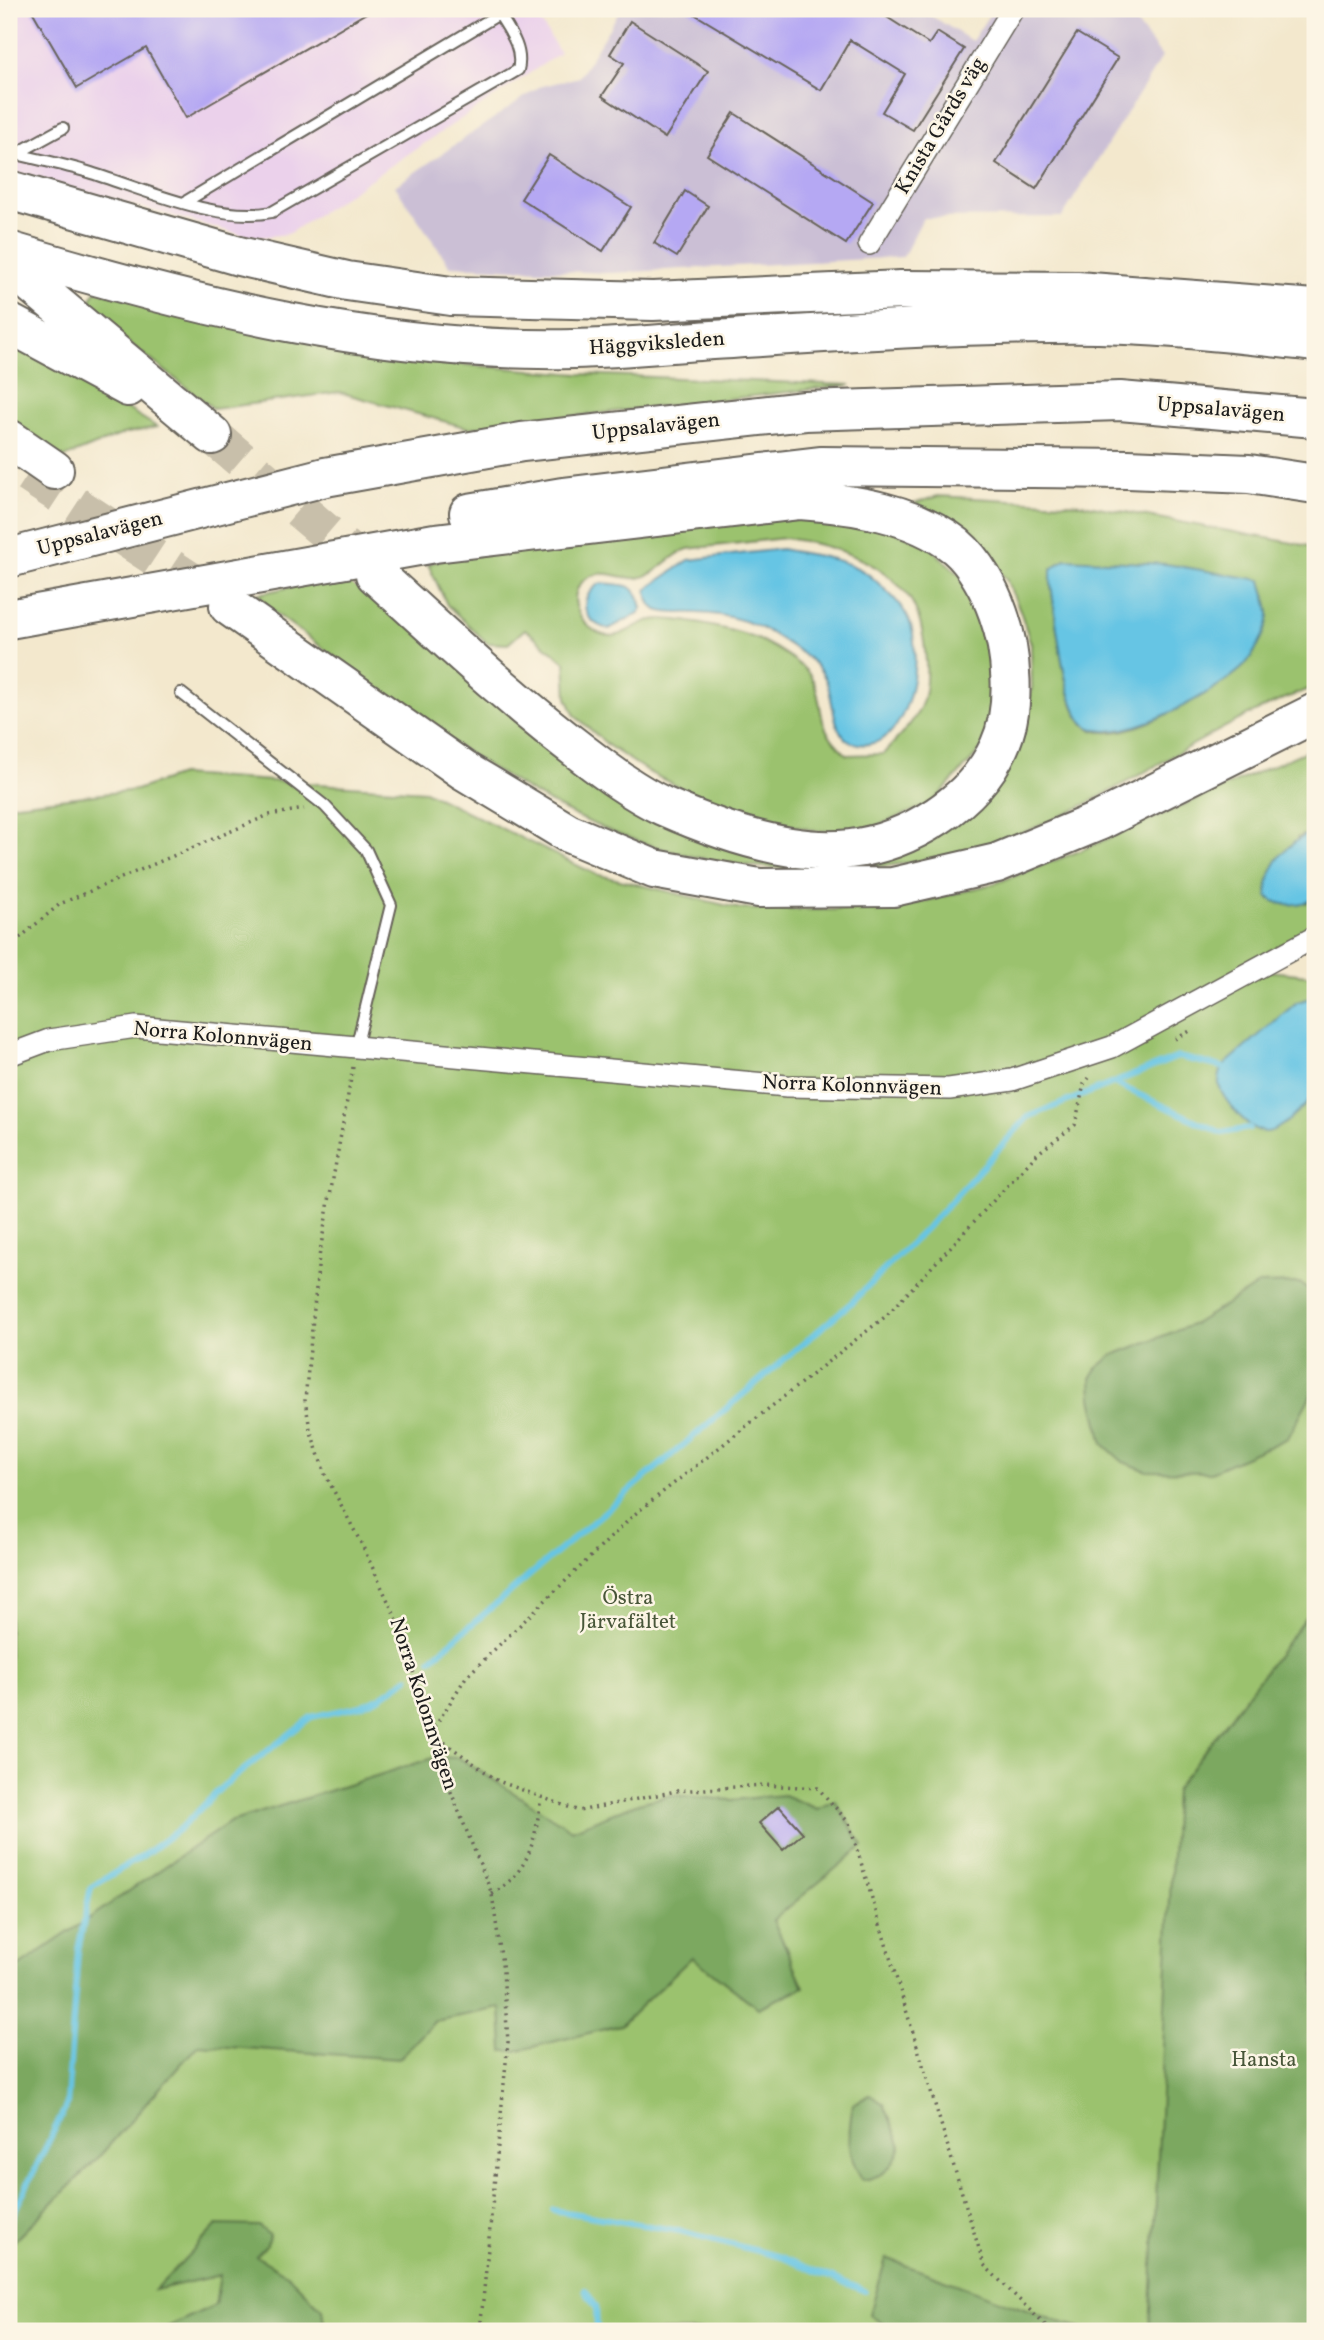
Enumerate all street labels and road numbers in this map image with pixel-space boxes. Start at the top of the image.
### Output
street label: Knista Gårds väg [889,52,993,200]
street label: Häggviksleden [588,325,726,363]
street label: Uppsalavägen [1156,390,1286,430]
street label: Uppsalavägen [591,406,721,448]
street label: Uppsalavägen [34,504,166,564]
street label: Norra Kolonnvägen [132,1015,314,1059]
street label: Norra Kolonnvägen [762,1068,942,1104]
street label: Norra Kolonnvägen [381,1614,465,1794]

